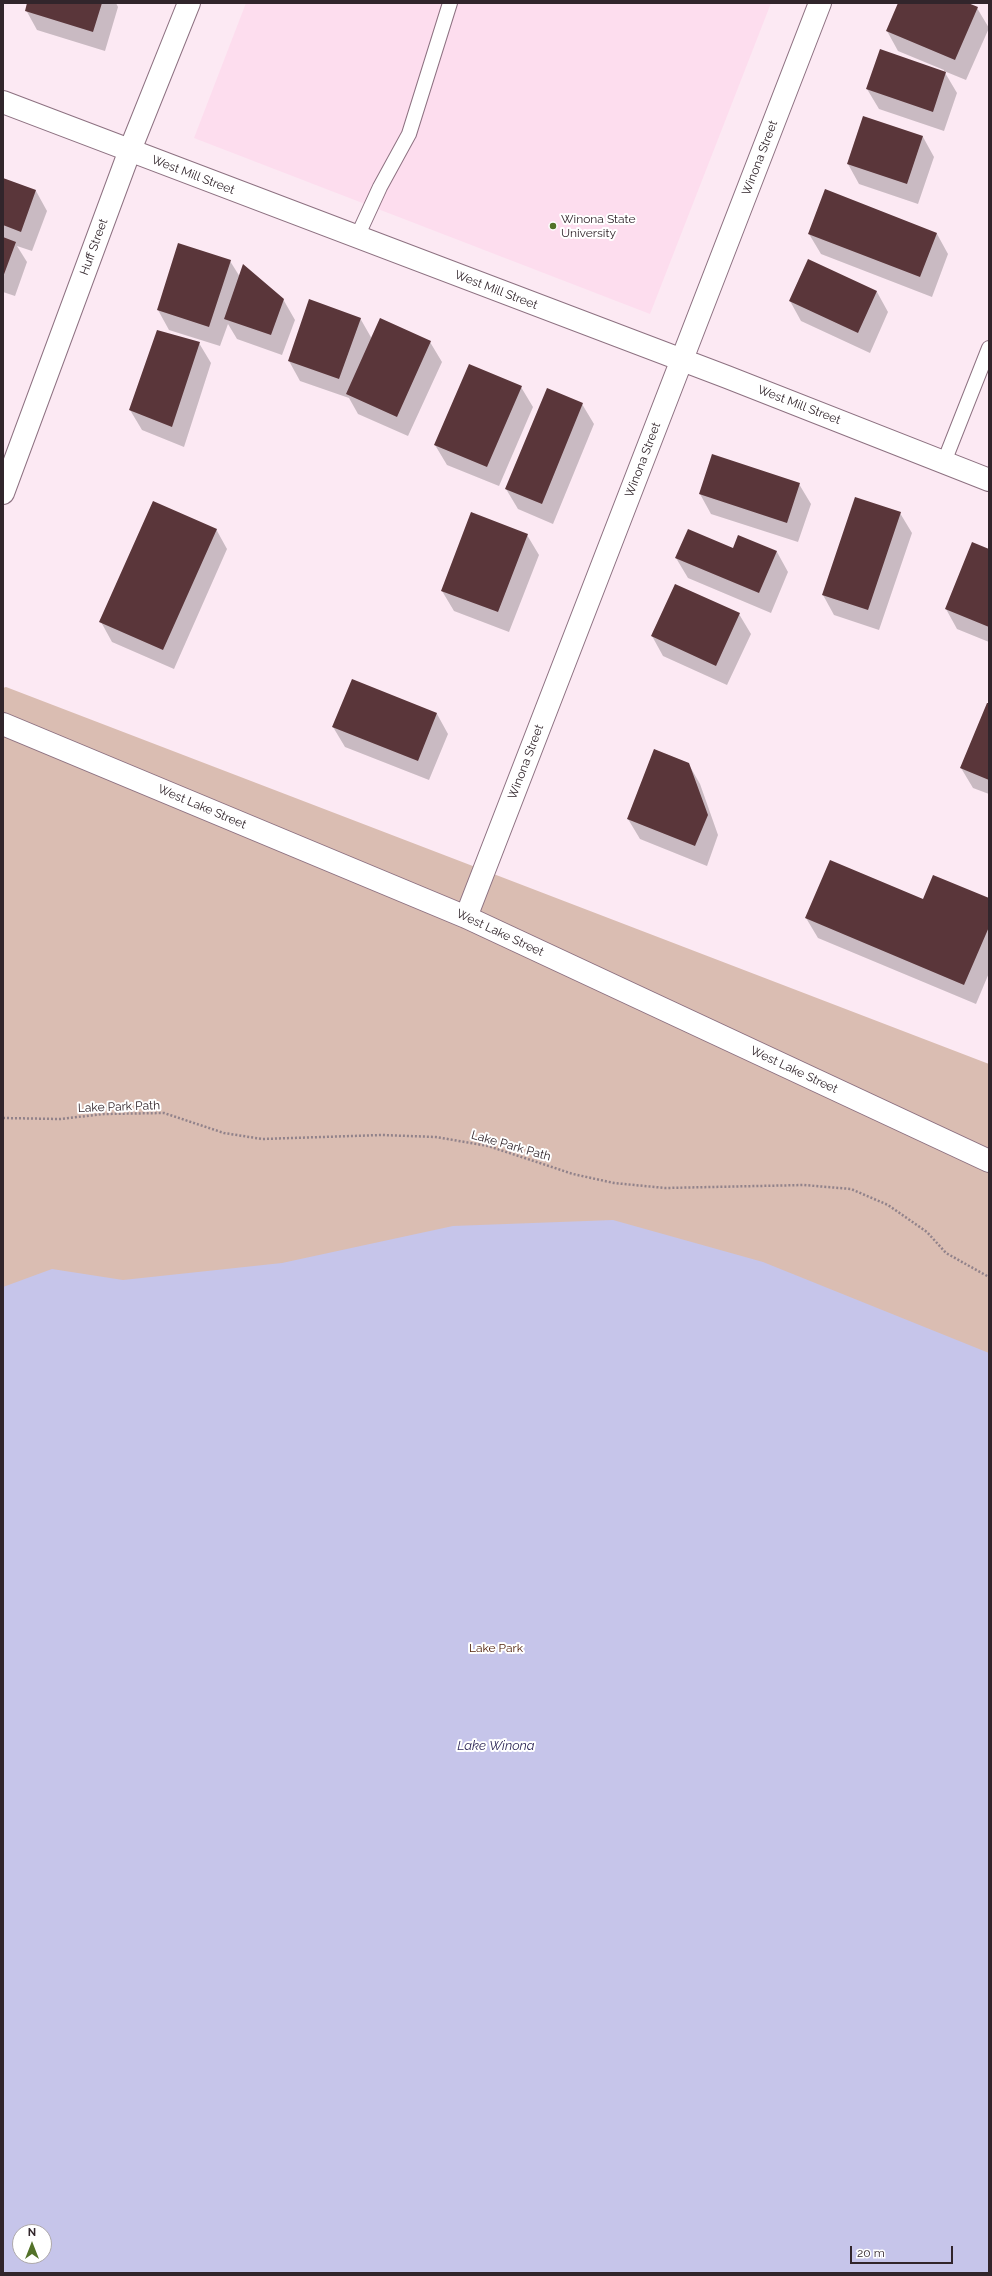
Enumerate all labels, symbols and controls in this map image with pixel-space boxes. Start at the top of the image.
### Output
street label: Winona Street [739,118,781,198]
street label: West Mill Street [149,153,237,197]
place label: Winona State University [561,212,636,240]
street label: Huff Street [77,217,111,277]
marker: Winona State University [548,221,558,231]
street label: West Mill Street [452,268,540,312]
street label: West Mill Street [755,383,843,427]
street label: Winona Street [622,420,664,500]
street label: Winona Street [505,722,547,802]
street label: West Lake Street [156,782,248,832]
street label: West Lake Street [454,906,546,960]
street label: West Lake Street [748,1043,840,1097]
street label: Lake Park Path [78,1098,160,1116]
street label: Lake Park Path [470,1128,552,1164]
park label: Lake Park [469,1641,523,1655]
water label: Lake Winona [457,1738,535,1754]
north arrow [12,2224,52,2264]
text: N [28,2226,36,2239]
scale bar [852,2238,955,2264]
text: 20 m [857,2246,885,2260]

